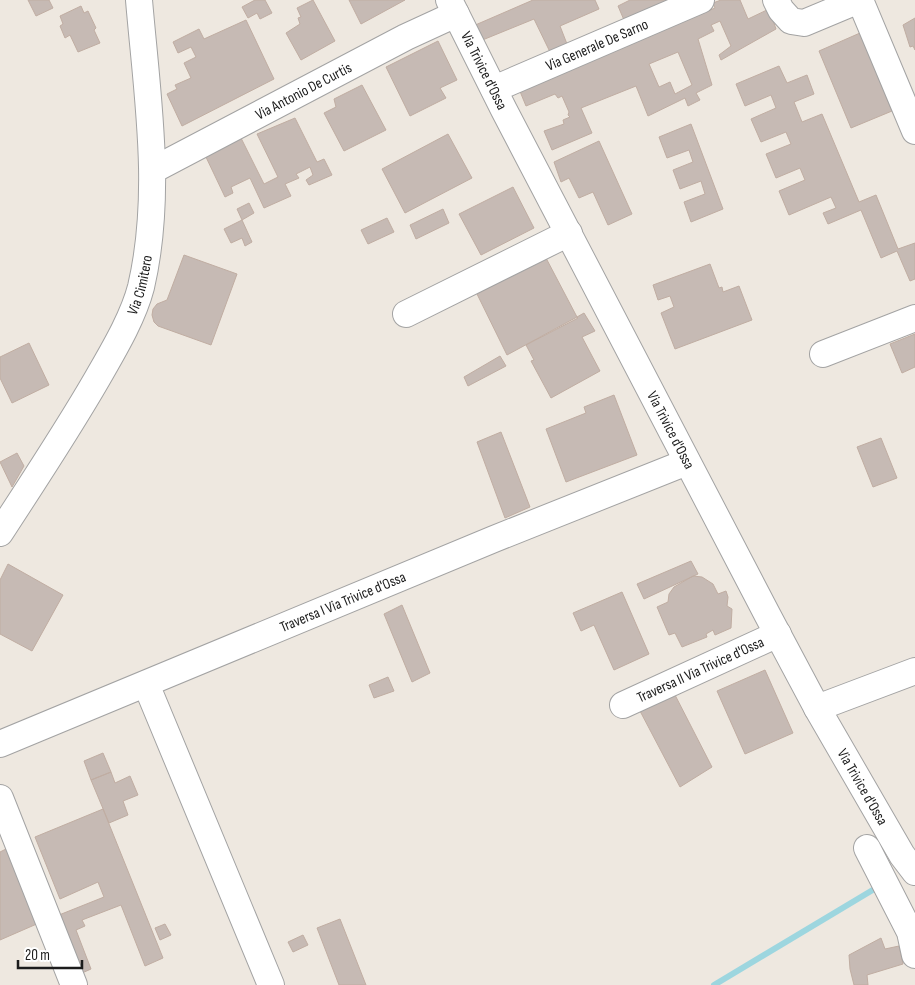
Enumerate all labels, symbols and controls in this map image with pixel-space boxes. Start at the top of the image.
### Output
street label: Via Generale De Sarno [543,15,651,76]
street label: Via Trivice d'Ossa [456,29,512,113]
street label: Via Antonio De Curtis [252,58,355,124]
street label: Via Cimitero [123,254,157,318]
street label: Via Trivice d'Ossa [642,388,699,473]
street label: Traversa I Via Trivice d'Ossa [277,568,409,637]
street label: Traversa II Via Trivice d'Ossa [634,633,767,707]
street label: Via Trivice d'Ossa [833,745,892,829]
scale bar [18,938,81,970]
text: 20 m [25,946,50,965]

